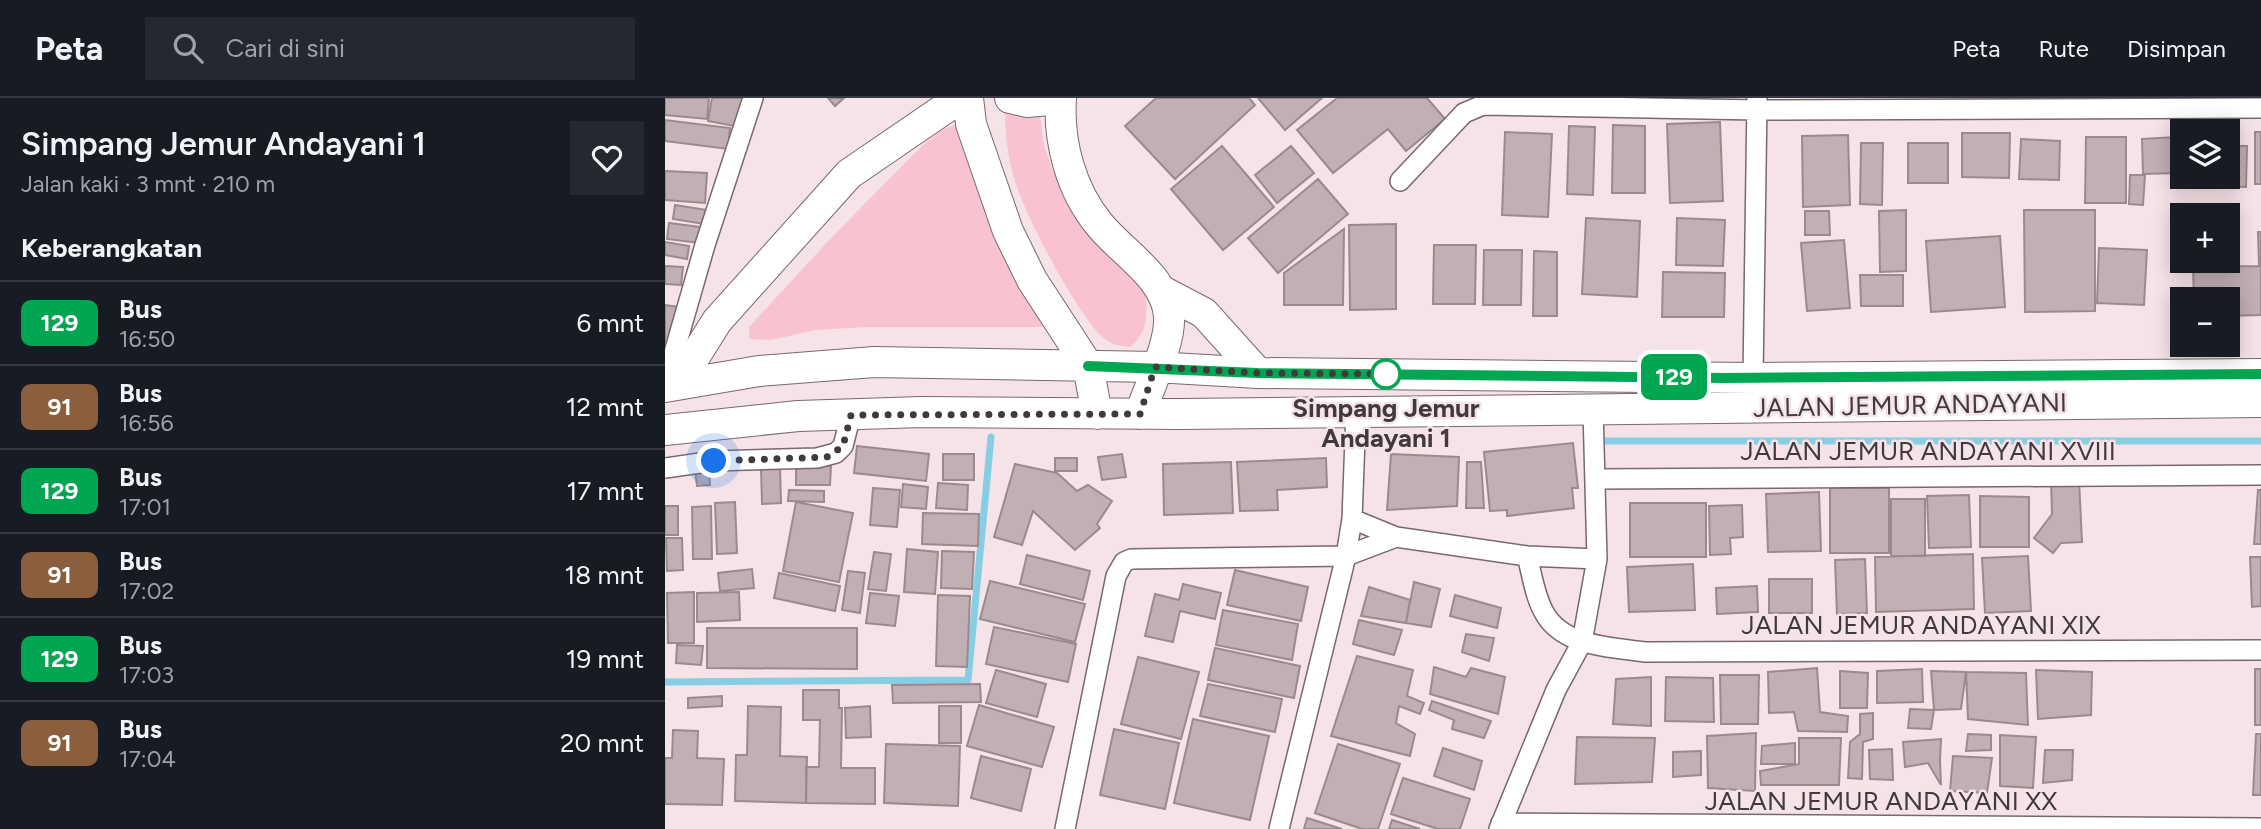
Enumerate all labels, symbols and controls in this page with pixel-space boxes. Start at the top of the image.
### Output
search box [145,17,635,80]
text: Peta [35,29,103,68]
icon: search [169,29,207,67]
text: Cari di sini [225,32,345,64]
text: Peta [1952,34,2000,63]
text: Rute [2038,34,2089,63]
text: Disimpan [2127,34,2226,63]
map controls [2170,119,2240,357]
button: layers [2170,119,2240,189]
button: heart [570,121,644,195]
text: Simpang Jemur Andayani 1 [21,124,426,163]
text: Jalan kaki · 3 mnt · 210 m [21,170,275,198]
button: + [2170,203,2240,273]
text: Keberangkatan [21,232,202,264]
button: − [2170,287,2240,357]
text: Bus [119,293,162,325]
text: 6 mnt [576,307,644,339]
text: 129 [41,308,78,337]
text: 16:50 [119,325,175,353]
line badge: 129 [1634,354,1714,400]
marker: Simpang Jemur Andayani 1 [1371,359,1401,389]
text: 129 [1655,362,1693,391]
text: Bus [119,377,162,409]
street label: JALAN JEMUR ANDAYANI [1753,386,2067,424]
text: 12 mnt [566,391,644,423]
text: 91 [47,392,72,421]
place label: Simpang Jemur Andayani 1 [1292,392,1480,454]
text: 16:56 [119,409,174,437]
street label: JALAN JEMUR ANDAYANI XVIII [1740,435,2116,467]
your location [696,443,731,478]
text: Bus [119,461,162,493]
text: 17 mnt [566,475,644,507]
text: 129 [41,476,78,505]
text: 17:01 [119,493,171,521]
text: Bus [119,545,162,577]
text: 18 mnt [564,559,644,591]
text: 91 [47,560,72,589]
text: 17:02 [119,577,174,605]
street label: JALAN JEMUR ANDAYANI XIX [1741,609,2101,641]
text: Bus [119,629,162,661]
text: 19 mnt [566,643,644,675]
text: 129 [41,644,78,673]
text: 17:03 [119,661,174,689]
text: Bus [119,713,162,745]
text: 20 mnt [560,727,644,759]
text: 91 [47,728,72,757]
text: 17:04 [119,745,176,773]
street label: JALAN JEMUR ANDAYANI XX [1705,785,2057,817]

